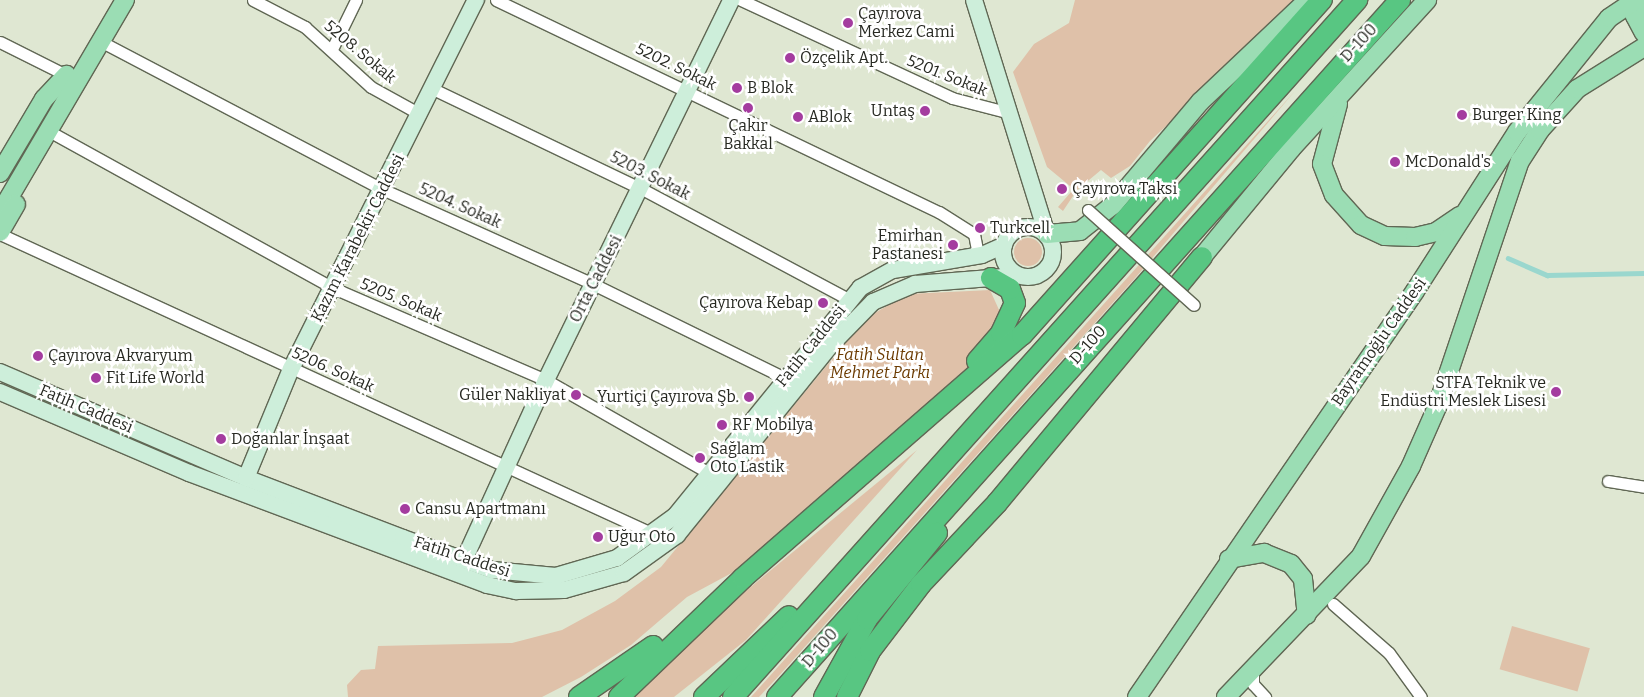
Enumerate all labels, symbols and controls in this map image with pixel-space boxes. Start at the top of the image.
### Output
place label: Çayırova Merkez Cami [858,4,954,42]
street label: 5208. Sokak [320,16,400,88]
marker: Çayırova Merkez Cami [842,17,854,29]
street label: D-100 [1337,20,1381,66]
street label: 5202. Sokak [632,39,720,95]
place label: Özçelik Apt. [800,48,888,68]
street label: 5201. Sokak [904,51,990,101]
marker: Özçelik Apt. [784,52,796,64]
place label: B Blok [747,78,794,98]
marker: B Blok [731,82,743,94]
place label: Untaş [871,101,915,121]
marker: Çakır Bakkal [742,102,754,114]
marker: Untaş [919,105,931,117]
place label: Burger King [1472,105,1561,125]
place label: ABlok [808,107,852,127]
marker: Burger King [1456,109,1468,121]
marker: ABlok [792,111,804,123]
place label: Çakır Bakkal [723,116,773,154]
street label: 5203. Sokak [607,148,693,204]
street label: Kazım Karabekir Caddesi [307,151,409,325]
place label: McDonald's [1405,152,1491,172]
marker: McDonald's [1389,156,1401,168]
street label: 5204. Sokak [416,179,504,233]
place label: Çayırova Taksi [1072,179,1177,199]
marker: Çayırova Taksi [1056,183,1068,195]
place label: Turkcell [990,218,1050,238]
marker: Turkcell [974,222,986,234]
place label: Emirhan Pastanesi [872,226,943,264]
street label: Orta Caddesi [566,232,626,326]
marker: Emirhan Pastanesi [947,239,959,251]
street label: 5205. Sokak [357,274,445,326]
street label: Bayramoğlu Caddesi [1328,274,1430,410]
place label: Çayırova Kebap [699,293,813,313]
marker: Çayırova Kebap [817,297,829,309]
street label: Fatih Caddesi [772,301,850,391]
street label: D-100 [1066,322,1110,368]
street label: 5206. Sokak [289,343,377,397]
park label: Fatih Sultan Mehmet Parkı [830,345,930,383]
place label: Çayırova Akvaryum [48,346,193,366]
marker: Çayırova Akvaryum [32,350,44,362]
place label: Fit Life World [106,368,204,388]
marker: Fit Life World [90,372,102,384]
place label: STFA Teknik ve Endüstri Meslek Lisesi [1380,373,1546,411]
street label: Fatih Caddesi [36,381,136,437]
place label: Güler Nakliyat [459,385,566,405]
marker: STFA Teknik ve Endüstri Meslek Lisesi [1550,386,1562,398]
place label: Yurtiçi Çayırova Şb. [597,387,739,407]
marker: Güler Nakliyat [570,389,582,401]
marker: Yurtiçi Çayırova Şb. [743,391,755,403]
place label: RF Mobilya [732,415,813,435]
marker: RF Mobilya [716,419,728,431]
place label: Doğanlar İnşaat [231,429,350,449]
marker: Doğanlar İnşaat [215,433,227,445]
place label: Sağlam Oto Lastik [710,439,784,477]
marker: Sağlam Oto Lastik [694,452,706,464]
place label: Cansu Apartmanı [415,499,546,519]
marker: Cansu Apartmanı [399,503,411,515]
place label: Uğur Oto [608,527,675,547]
marker: Uğur Oto [592,531,604,543]
street label: Fatih Caddesi [412,532,512,582]
street label: D-100 [798,625,842,671]

